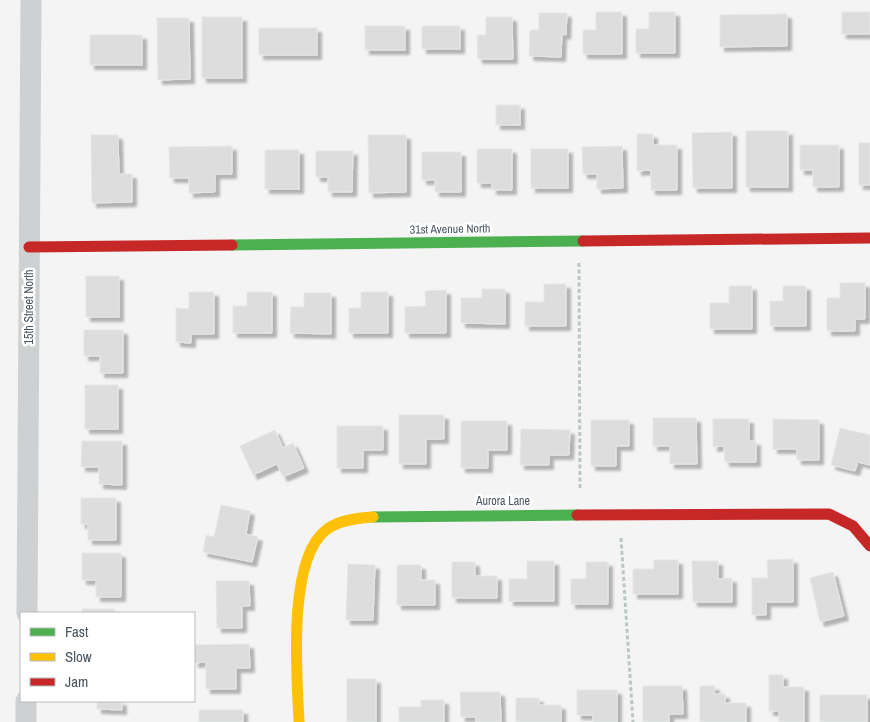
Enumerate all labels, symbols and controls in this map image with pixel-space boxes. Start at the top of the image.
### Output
street label: 31st Avenue North [409,220,491,238]
street label: 15th Street North [21,270,37,344]
street label: Aurora Lane [475,493,530,509]
legend [20,612,195,702]
text: Fast [65,621,89,642]
text: Slow [65,646,92,667]
text: Jam [65,671,88,692]

